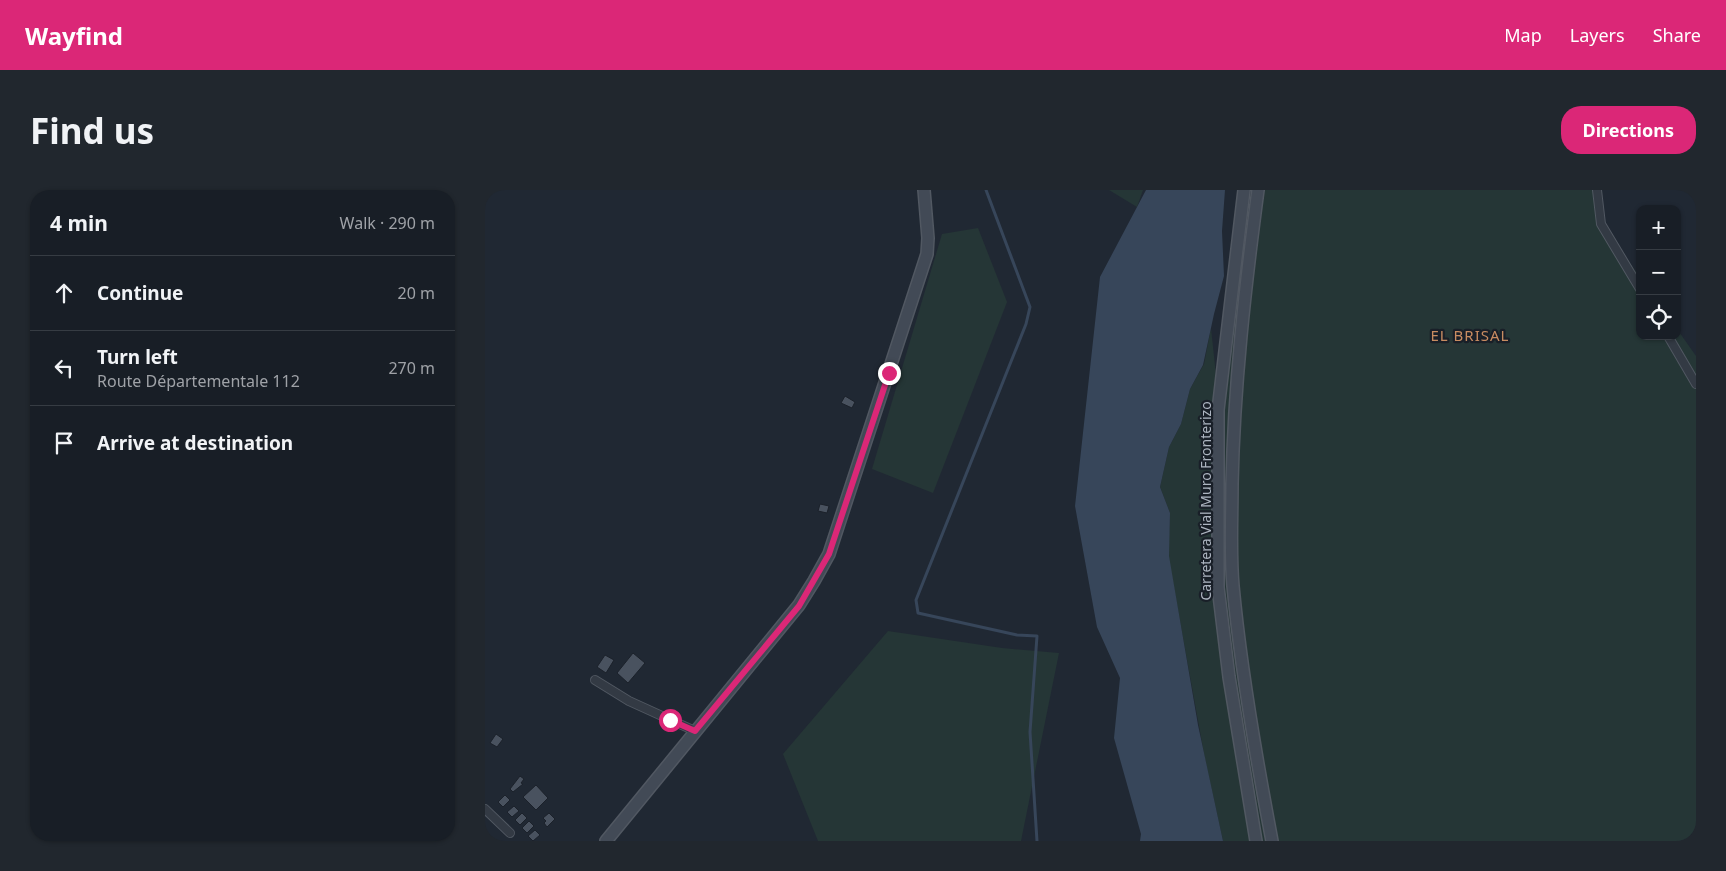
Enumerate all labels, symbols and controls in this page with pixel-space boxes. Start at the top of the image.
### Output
text: Wayfind [25,19,123,52]
text: Map [1504,23,1542,47]
text: Layers [1570,23,1625,47]
text: Share [1653,23,1701,47]
button: Directions [1561,106,1696,154]
text: Find us [30,107,154,154]
map controls [1636,205,1681,340]
button: + [1636,205,1681,250]
text: 4 min [50,209,108,237]
text: Walk · 290 m [340,212,435,234]
button: − [1636,250,1681,295]
icon: ahead [50,279,78,307]
text: Continue [97,280,183,306]
text: 20 m [398,282,435,304]
button: locate [1636,295,1681,340]
district label: EL BRISAL [1431,325,1509,345]
text: Turn left [97,344,178,370]
icon: left [50,354,78,382]
text: 270 m [388,357,435,379]
route end [878,362,901,385]
text: Route Départementale 112 [97,370,300,392]
street label: Carretera Vial Muro Fronterizo [1196,401,1215,601]
icon: arrive [50,429,78,457]
text: Arrive at destination [97,430,293,456]
route start [659,709,682,732]

